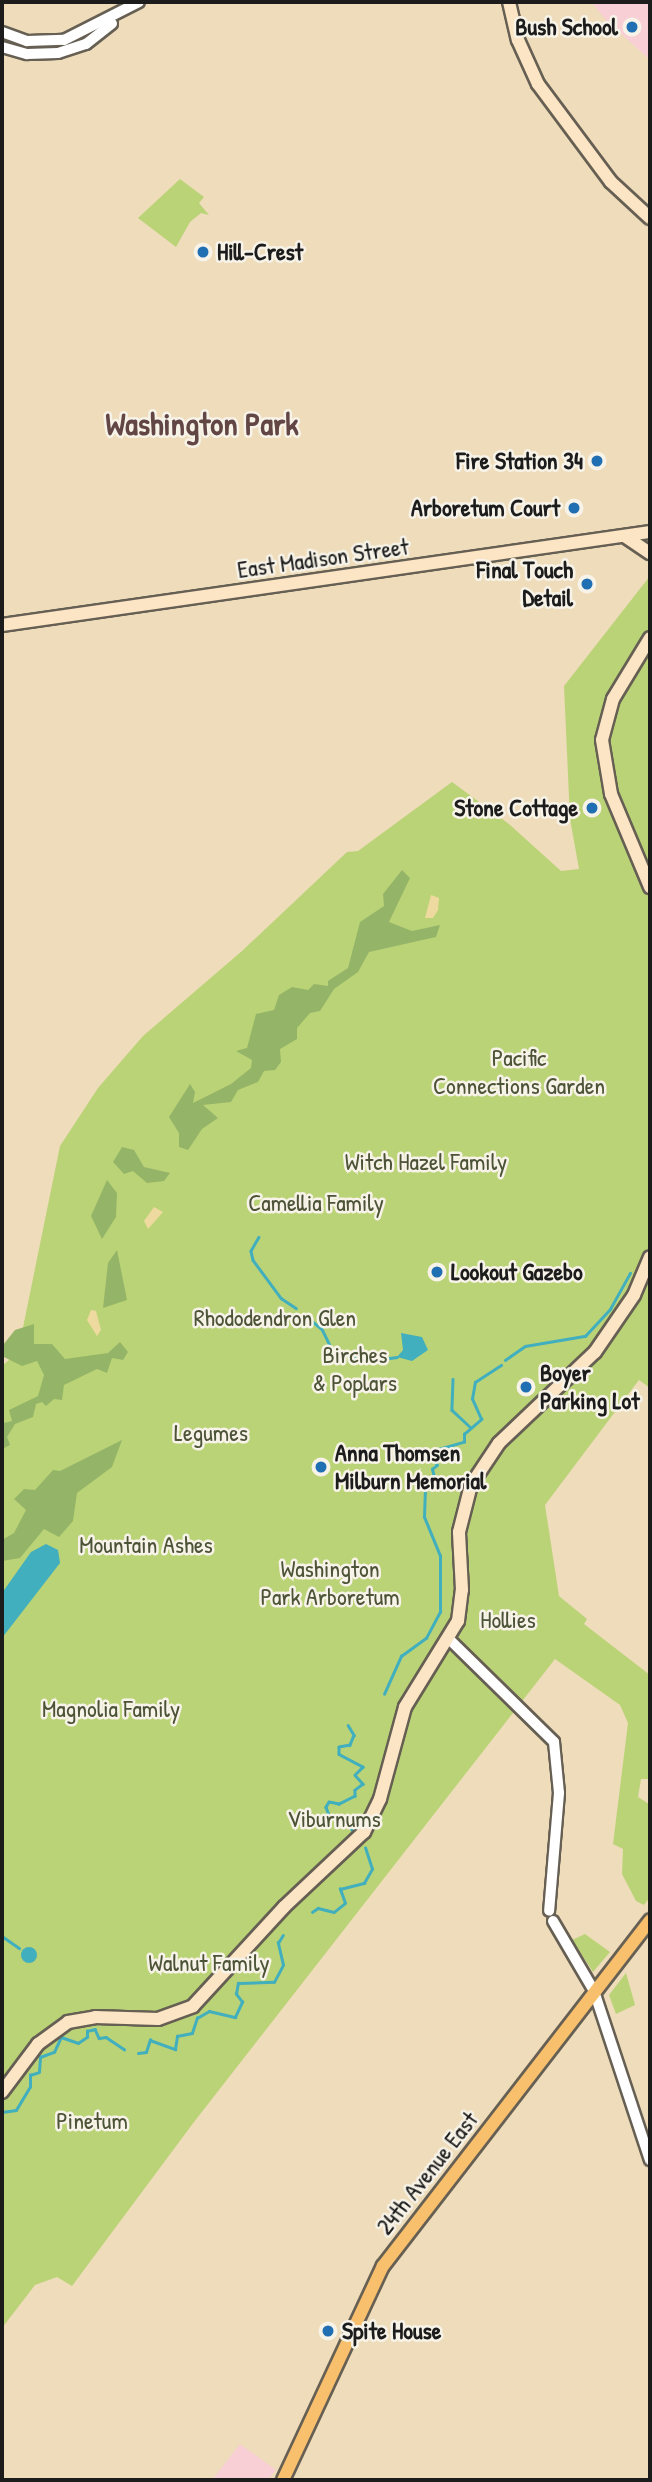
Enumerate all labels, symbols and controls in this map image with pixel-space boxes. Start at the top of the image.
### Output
place label: Bush School [515,13,618,41]
marker: Bush School [624,19,640,35]
place label: Hill-Crest [217,238,303,266]
marker: Hill-Crest [195,244,211,260]
district label: Washington Park [105,405,299,443]
place label: Fire Station 34 [456,447,583,475]
marker: Fire Station 34 [589,453,605,469]
place label: Arboretum Court [411,494,560,522]
marker: Arboretum Court [566,500,582,516]
street label: East Madison Street [236,532,410,584]
place label: Final Touch Detail [477,556,573,612]
marker: Final Touch Detail [579,576,595,592]
place label: Stone Cottage [454,794,578,822]
marker: Stone Cottage [584,800,600,816]
park label: Pacific Connections Garden [433,1044,605,1100]
park label: Witch Hazel Family [345,1148,507,1176]
park label: Camellia Family [248,1189,384,1217]
place label: Lookout Gazebo [451,1258,583,1286]
marker: Lookout Gazebo [429,1264,445,1280]
park label: Rhododendron Glen [194,1304,356,1332]
park label: Birches & Poplars [313,1341,397,1397]
place label: Boyer Parking Lot [540,1359,639,1415]
marker: Boyer Parking Lot [518,1379,534,1395]
park label: Legumes [174,1419,248,1447]
place label: Anna Thomsen Milburn Memorial [335,1439,486,1495]
marker: Anna Thomsen Milburn Memorial [313,1459,329,1475]
park label: Mountain Ashes [79,1531,213,1559]
park label: Washington Park Arboretum [260,1555,400,1611]
park label: Hollies [480,1606,536,1634]
park label: Magnolia Family [42,1695,180,1723]
park label: Viburnums [287,1805,381,1833]
park label: Walnut Family [148,1949,270,1977]
street label: 24th Avenue East [370,2106,484,2240]
park label: Pinetum [56,2107,128,2135]
place label: Spite House [342,2317,441,2345]
marker: Spite House [320,2323,336,2339]

